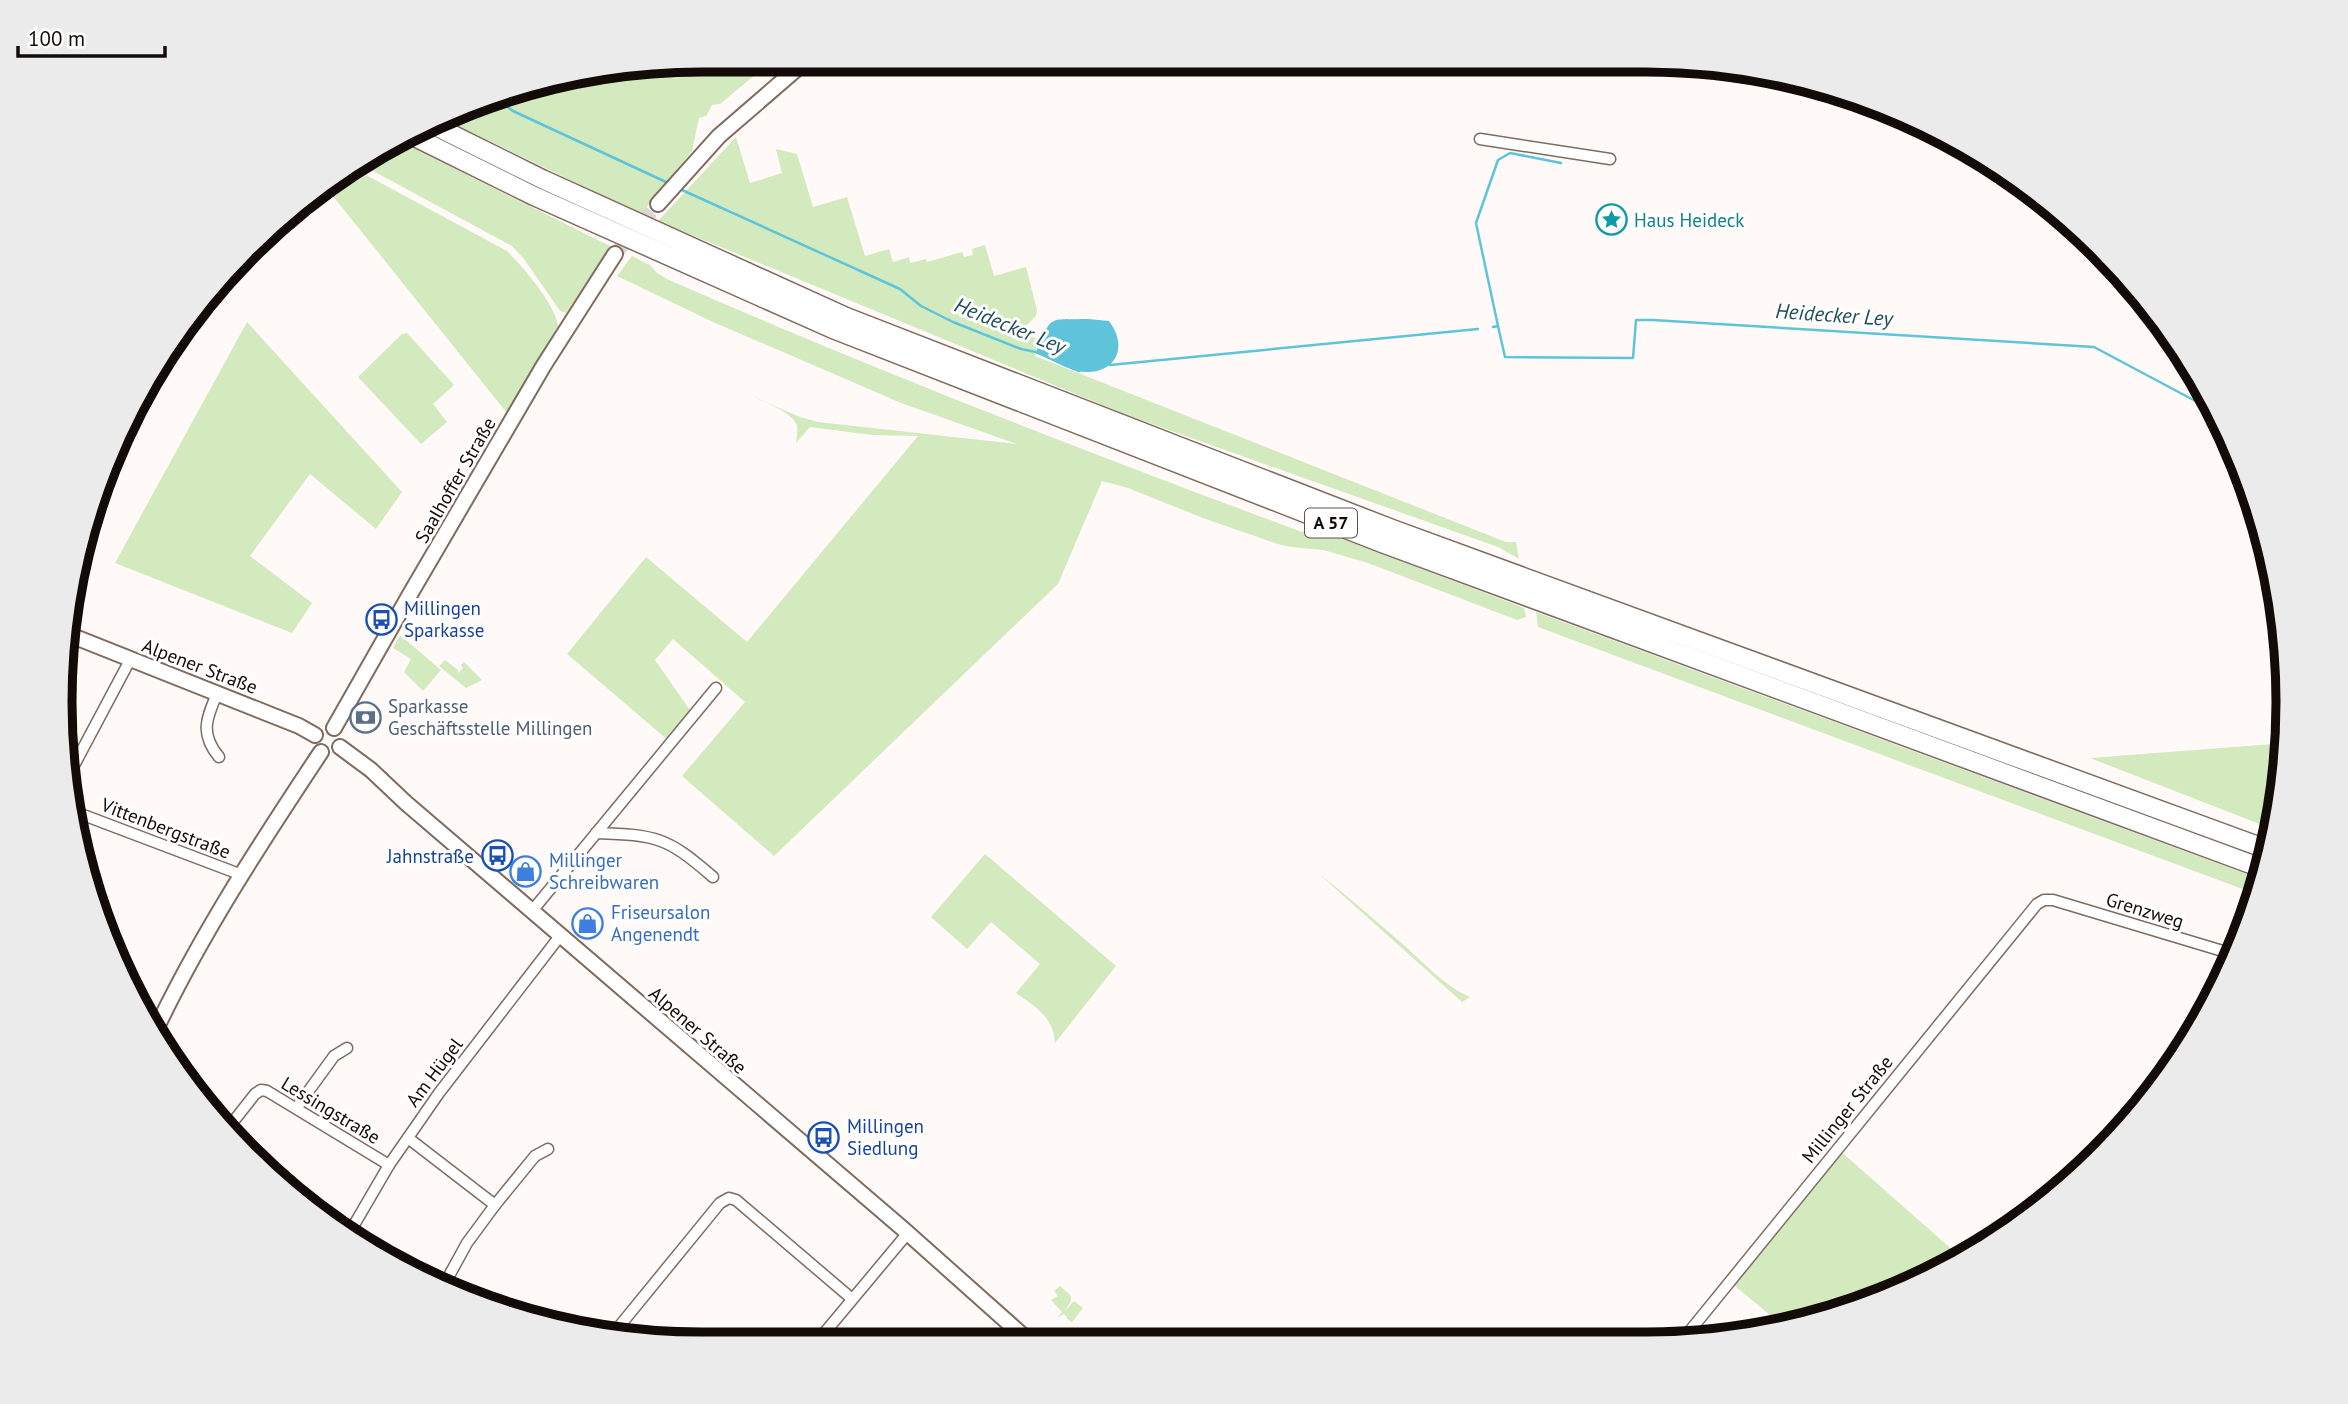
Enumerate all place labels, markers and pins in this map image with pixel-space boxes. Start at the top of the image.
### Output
place icon: Haus Heideck [1594,203,1628,237]
place label: Haus Heideck [1634,208,1744,232]
place label: Millingen Sparkasse [404,596,484,642]
bus stop icon: Millingen Sparkasse [364,602,398,636]
place label: Sparkasse Geschäftsstelle Millingen [388,694,593,740]
bank icon: Sparkasse Geschäftsstelle Millingen [348,700,382,734]
bus stop icon: Jahnstraße [480,839,514,873]
place label: Jahnstraße [386,844,474,868]
place label: Millinger Schreibwaren [549,848,659,894]
shop icon: Millinger Schreibwaren [509,854,543,888]
place label: Friseursalon Angenendt [611,900,710,946]
shop icon: Friseursalon Angenendt [571,906,605,940]
place label: Millingen Siedlung [847,1114,924,1160]
bus stop icon: Millingen Siedlung [807,1120,841,1154]

